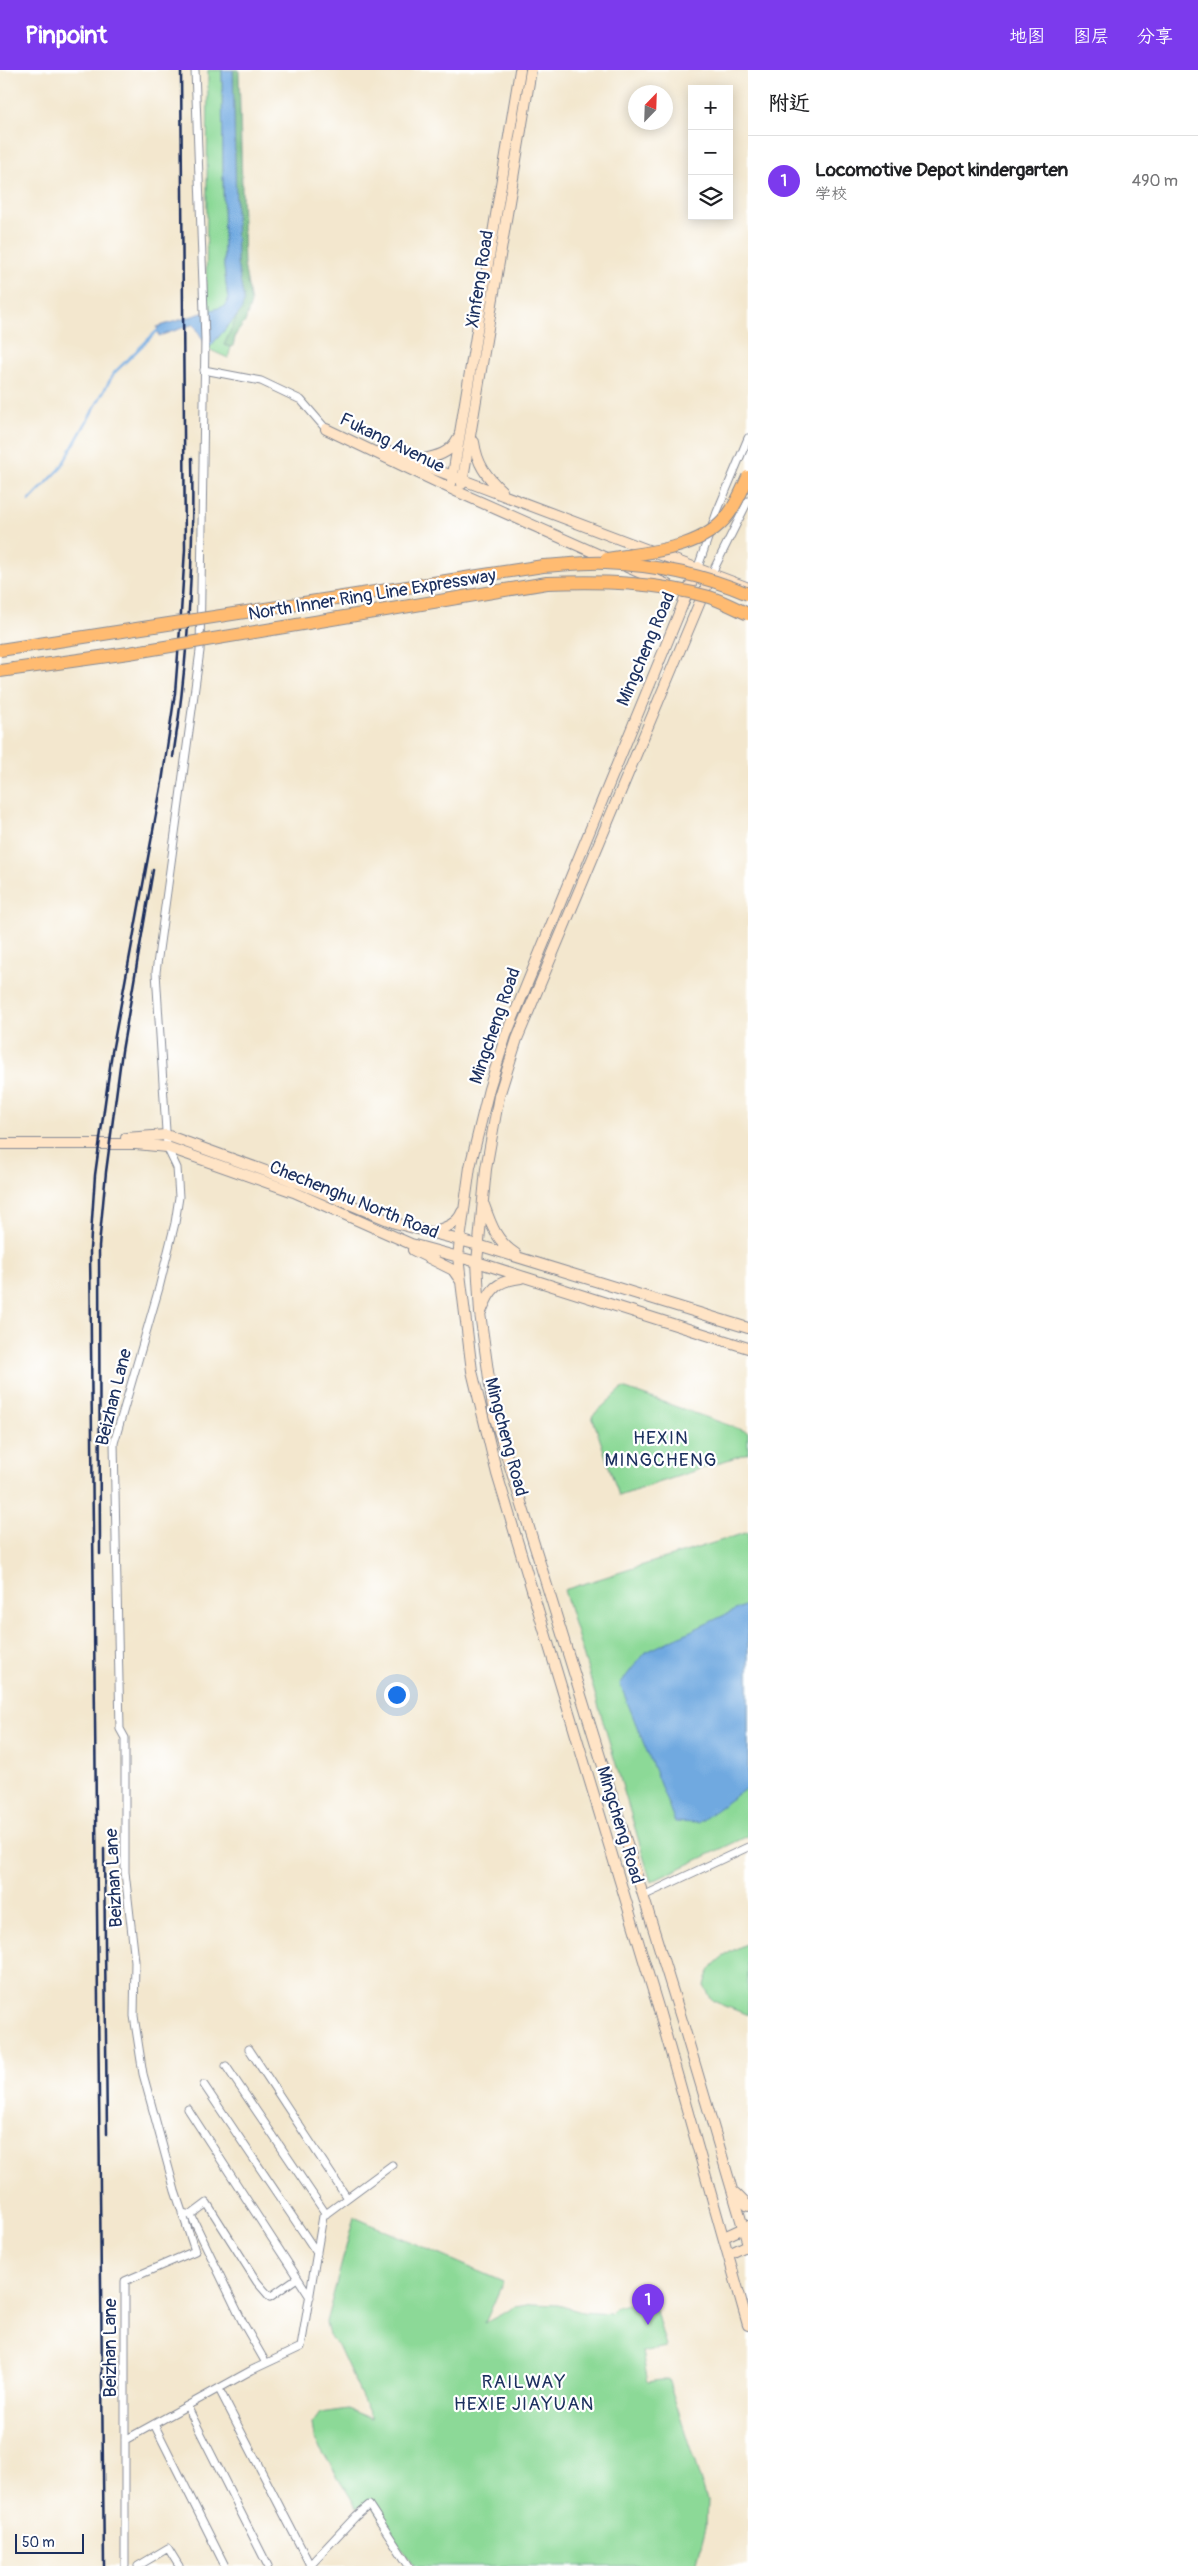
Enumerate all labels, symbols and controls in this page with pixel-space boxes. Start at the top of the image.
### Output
text: Pinpoint [25,21,107,50]
text: 地图 [1009,25,1045,48]
text: 图层 [1073,25,1109,48]
text: 分享 [1137,25,1173,48]
north arrow [628,85,673,130]
map controls [688,85,733,220]
button: + [688,85,733,130]
text: 附近 [768,90,810,117]
button: − [688,130,733,175]
text: Locomotive Depot kindergarten [815,158,1068,182]
text: 1 [781,171,787,191]
text: 490 m [1132,171,1178,191]
button: layers [688,175,733,220]
text: 学校 [815,184,847,204]
street label: Xinfeng Road [461,229,499,329]
street label: Fukang Avenue [336,408,448,478]
street label: North Inner Ring Line Expressway [247,564,498,626]
street label: Mingcheng Road [612,588,680,710]
street label: Mingcheng Road [464,965,526,1087]
street label: Chechenghu North Road [266,1156,442,1244]
street label: Beizhan Lane [91,1346,137,1448]
street label: Mingcheng Road [479,1375,533,1499]
district label: HEXIN MINGCHENG [605,1426,717,1472]
your location [384,1682,410,1708]
street label: Mingcheng Road [591,1763,649,1887]
street label: Beizhan Lane [100,1828,128,1928]
pin: 1 [632,2284,664,2325]
street label: Beizhan Lane [99,2298,122,2398]
district label: RAILWAY HEXIE JIAYUAN [454,2370,594,2416]
scale bar [15,2531,84,2554]
text: 50 m [22,2534,55,2551]

